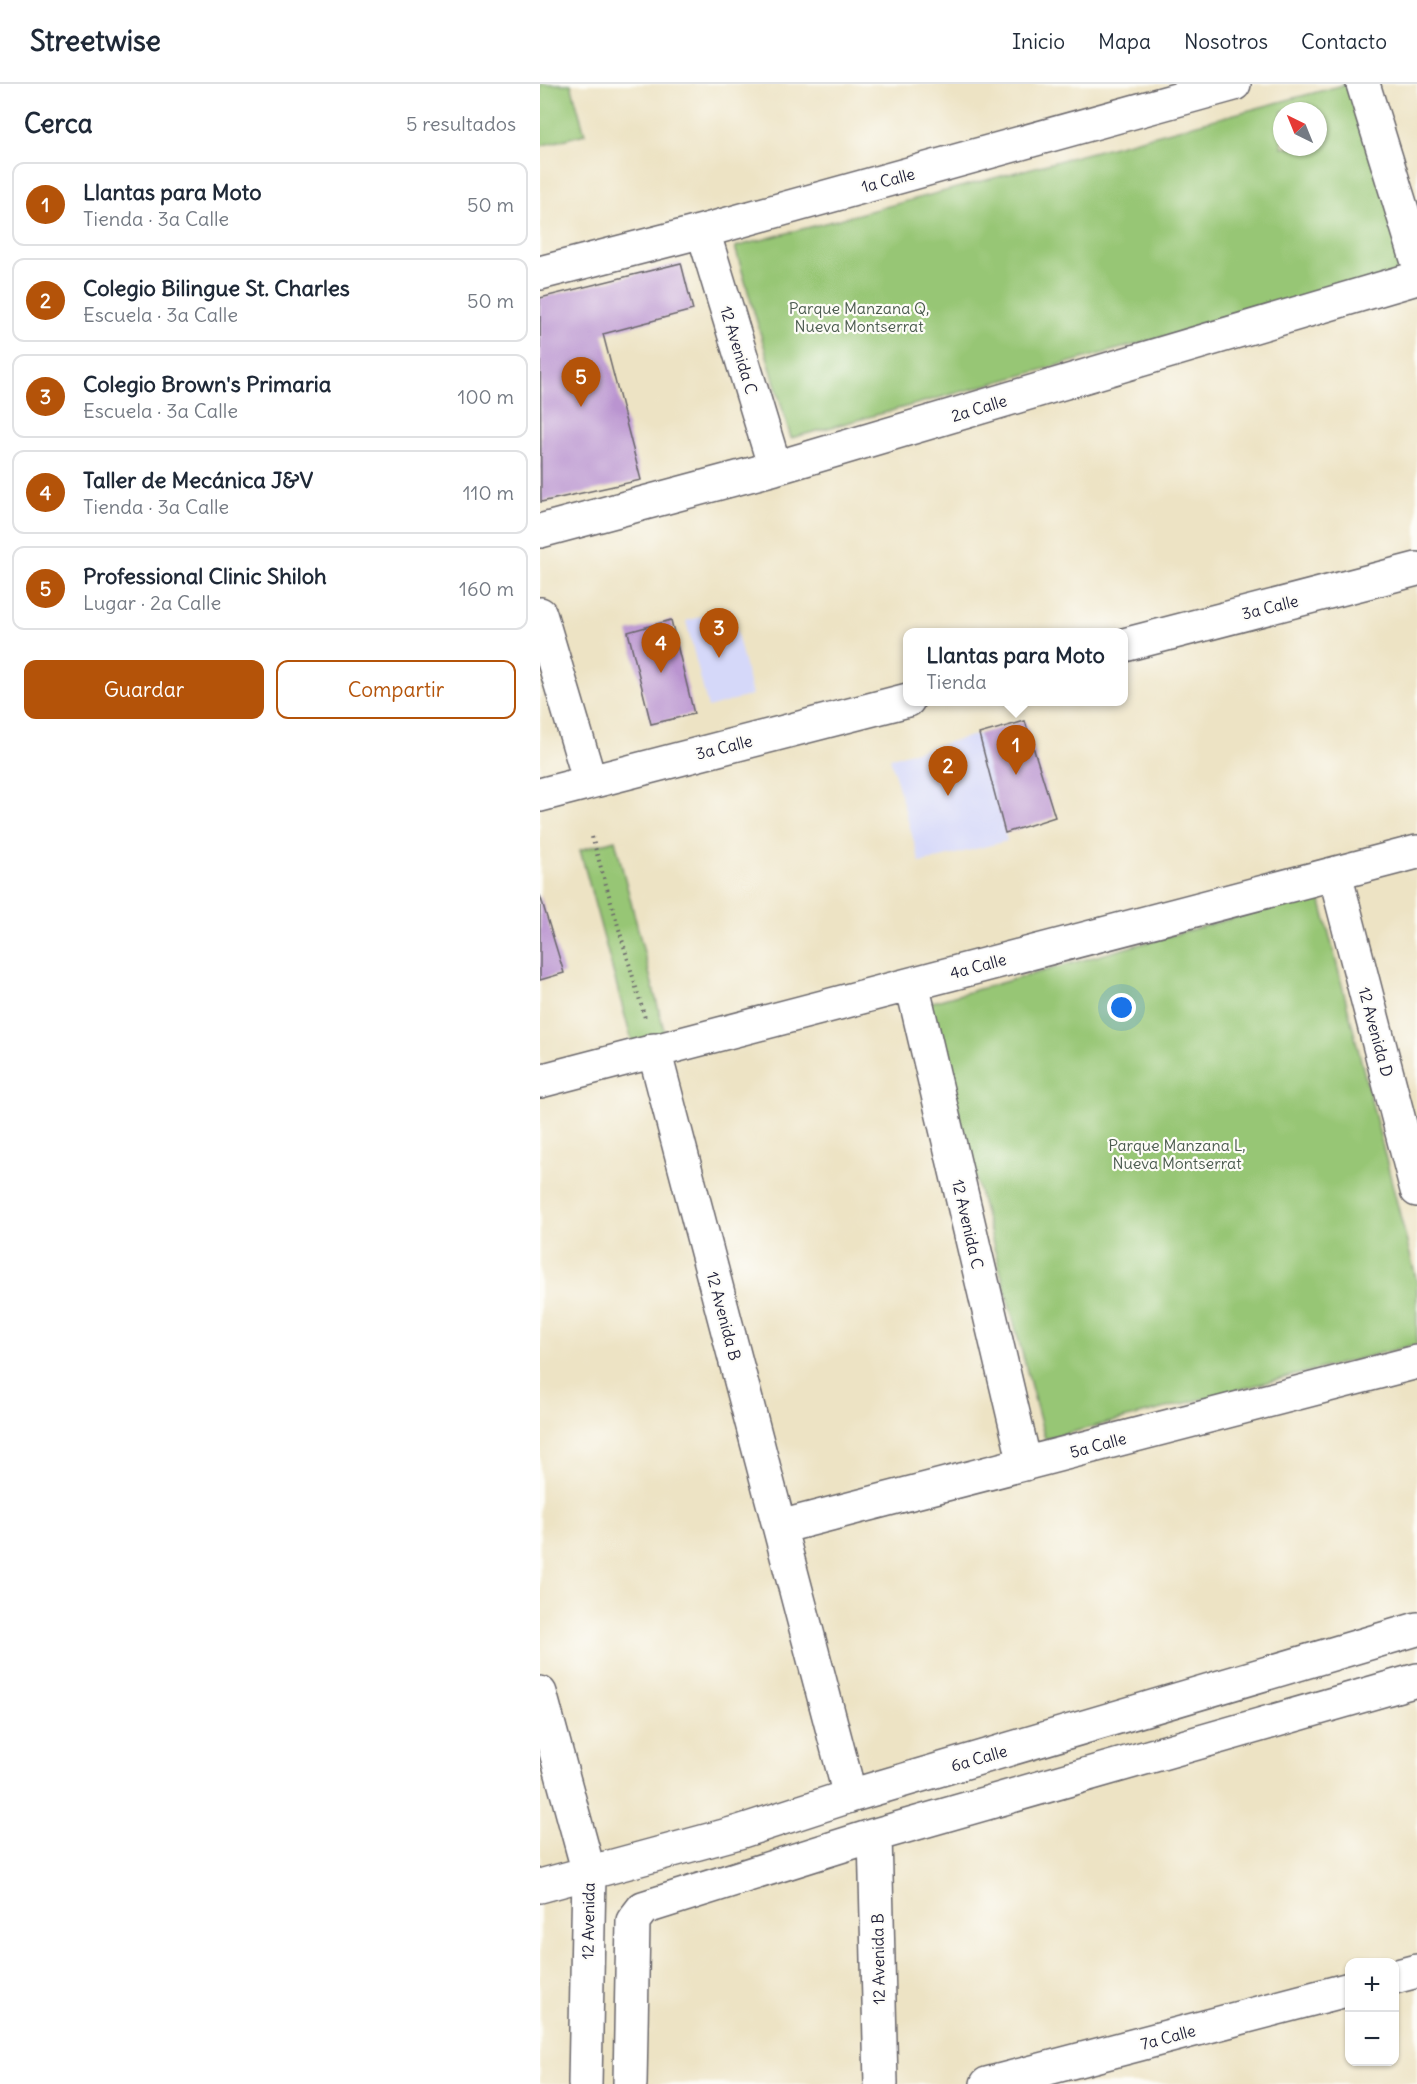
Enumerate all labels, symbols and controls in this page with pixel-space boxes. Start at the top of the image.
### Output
text: Streetwise [30,23,161,59]
text: Inicio [1012,28,1065,55]
text: Mapa [1098,28,1151,55]
text: Nosotros [1184,28,1268,55]
text: Contacto [1301,28,1387,55]
north arrow [1273,102,1327,156]
text: Cerca [24,107,93,140]
text: 5 resultados [406,111,516,136]
street label: 1a Calle [859,163,917,197]
text: Llantas para Moto [83,178,262,206]
text: 1 [42,192,49,217]
text: 50 m [467,192,514,217]
text: Tienda · 3a Calle [83,206,229,231]
text: Colegio Bilingue St. Charles [83,274,350,302]
text: 2 [40,288,51,313]
text: 50 m [467,288,514,313]
park label: Parque Manzana Q, Nueva Montserrat [789,298,929,336]
text: Escuela · 3a Calle [83,302,238,327]
street label: 12 Avenida C [716,303,762,397]
pin: 5 [562,358,600,407]
text: Colegio Brown's Primaria [83,370,331,398]
text: 3 [40,384,51,409]
text: 100 m [457,384,514,409]
street label: 2a Calle [949,390,1009,426]
text: Escuela · 3a Calle [83,398,238,423]
text: Taller de Mecánica J&V [83,466,313,494]
text: 4 [40,480,51,505]
text: 110 m [463,480,514,505]
text: Tienda · 3a Calle [83,494,229,519]
text: Professional Clinic Shiloh [83,562,327,590]
text: 5 [40,576,51,601]
text: 160 m [459,576,514,601]
text: Lugar · 2a Calle [83,590,221,615]
street label: 3a Calle [1240,590,1300,624]
pin: 3 [700,608,738,658]
pin: 4 [642,624,680,673]
popup [903,628,1128,706]
text: Llantas para Moto [926,641,1105,669]
button: Guardar [24,660,264,719]
button: Compartir [276,660,516,719]
text: Tienda [926,669,987,694]
pin: 1 [996,726,1036,775]
street label: 3a Calle [694,730,754,764]
pin: 2 [928,746,968,796]
street label: 4a Calle [948,949,1008,983]
street label: 12 Avenida D [1354,985,1398,1079]
your location [1107,993,1136,1022]
park label: Parque Manzana L, Nueva Montserrat [1108,1135,1246,1173]
street label: 12 Avenida C [948,1177,988,1271]
street label: 12 Avenida B [703,1269,745,1363]
street label: 5a Calle [1068,1428,1128,1462]
street label: 6a Calle [949,1740,1009,1776]
street label: 12 Avenida [577,1882,599,1960]
street label: 12 Avenida B [867,1913,889,2005]
map controls [1345,1958,1399,2066]
button: + [1345,1958,1399,2012]
button: − [1345,2012,1399,2066]
street label: 7a Calle [1138,2020,1198,2054]

